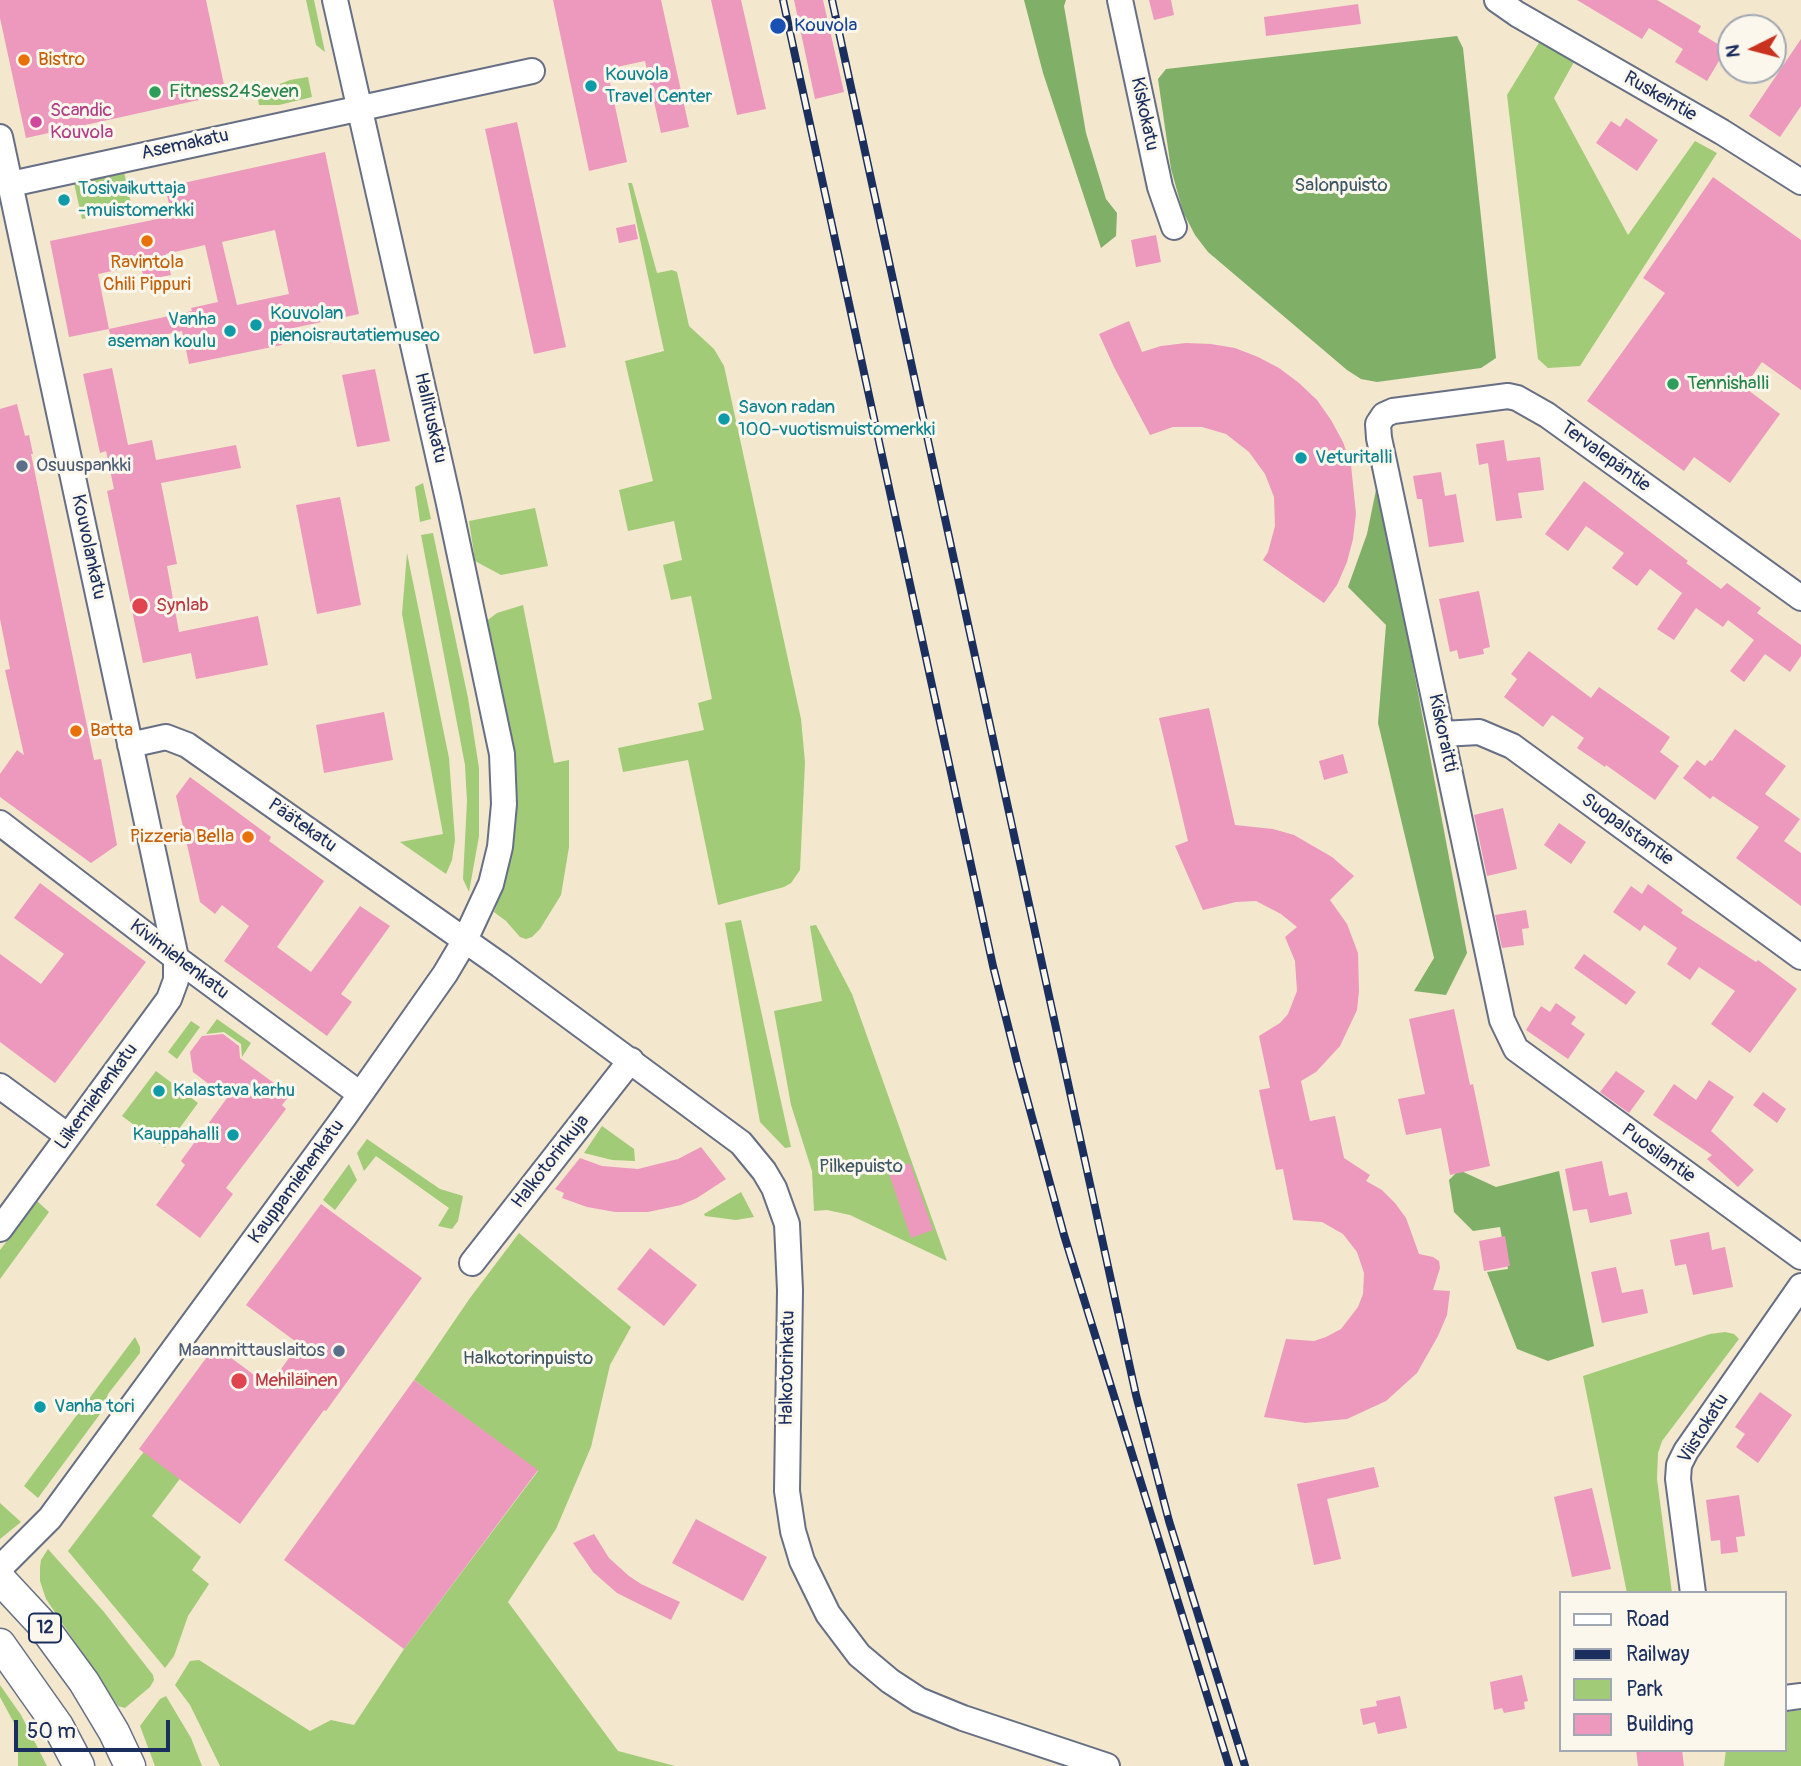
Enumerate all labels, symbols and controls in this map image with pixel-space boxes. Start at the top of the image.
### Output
north arrow [1717,14,1787,84]
place label: Kouvola [794,15,857,37]
marker: Kouvola [768,16,788,36]
text: N [1720,43,1746,59]
place label: Bistro [38,49,85,71]
marker: Bistro [16,52,32,68]
place label: Kouvola Travel Center [605,64,712,108]
street label: Ruskeintie [1619,67,1701,127]
street label: Kiskokatu [1125,75,1163,153]
marker: Kouvola Travel Center [583,78,599,94]
place label: Fitness24Seven [169,81,299,103]
marker: Fitness24Seven [147,84,163,100]
place label: Scandic Kouvola [50,100,113,144]
marker: Scandic Kouvola [28,114,44,130]
street label: Asemakatu [139,125,231,165]
park label: Salonpuisto [1294,175,1388,197]
place label: Tosivaikuttaja -muistomerkki [78,178,194,222]
marker: Tosivaikuttaja -muistomerkki [56,192,72,208]
marker: Ravintola Chili Pippuri [139,233,155,249]
place label: Ravintola Chili Pippuri [103,252,191,296]
place label: Kouvolan pienoisrautatiemuseo [270,303,440,347]
place label: Vanha aseman koulu [108,309,216,353]
marker: Kouvolan pienoisrautatiemuseo [248,317,264,333]
marker: Vanha aseman koulu [222,323,238,339]
street label: Hallituskatu [408,370,452,466]
place label: Tennishalli [1687,373,1769,395]
marker: Tennishalli [1665,376,1681,392]
place label: Savon radan 100-vuotismuistomerkki [738,397,935,441]
marker: Savon radan 100-vuotismuistomerkki [716,411,732,427]
street label: Tervalepäntie [1555,417,1655,497]
place label: Veturitalli [1315,447,1392,469]
marker: Veturitalli [1293,450,1309,466]
place label: Osuuspankki [36,455,131,477]
marker: Osuuspankki [14,458,30,474]
street label: Kouvolankatu [66,492,110,602]
place label: Synlab [156,595,209,617]
marker: Synlab [130,596,150,616]
street label: Kiskoraitti [1423,692,1461,774]
place label: Batta [90,720,133,742]
marker: Batta [68,723,84,739]
street label: Suopalstantie [1576,789,1678,871]
street label: Päätekatu [263,794,341,858]
place label: Pizzeria Bella [130,826,234,848]
marker: Pizzeria Bella [240,829,256,845]
street label: Kivimiehenkatu [125,915,233,1005]
street label: Liikemiehenkatu [51,1039,143,1155]
place label: Kalastava karhu [173,1080,295,1102]
marker: Kalastava karhu [151,1083,167,1099]
street label: Halkotorinkuja [507,1111,595,1213]
street label: Kauppamiehenkatu [244,1115,350,1249]
street label: Puosilantie [1617,1120,1699,1188]
place label: Kauppahalli [133,1124,219,1146]
marker: Kauppahalli [225,1127,241,1143]
park label: Pilkepuisto [819,1156,903,1178]
street label: Halkotorinkatu [776,1310,800,1426]
place label: Maanmittauslaitos [178,1340,325,1362]
marker: Maanmittauslaitos [331,1343,347,1359]
park label: Halkotorinpuisto [463,1348,593,1370]
place label: Mehiläinen [255,1370,338,1392]
marker: Mehiläinen [229,1371,249,1391]
street label: Viistokatu [1674,1390,1734,1468]
place label: Vanha tori [54,1396,134,1418]
marker: Vanha tori [32,1399,48,1415]
legend [1560,1591,1787,1752]
text: Road [1626,1606,1670,1633]
road number: 12 [29,1614,61,1643]
text: Railway [1626,1641,1690,1668]
text: Park [1626,1676,1663,1703]
scale bar [18,1706,173,1750]
text: Building [1626,1711,1693,1738]
text: 50 m [27,1718,76,1745]

